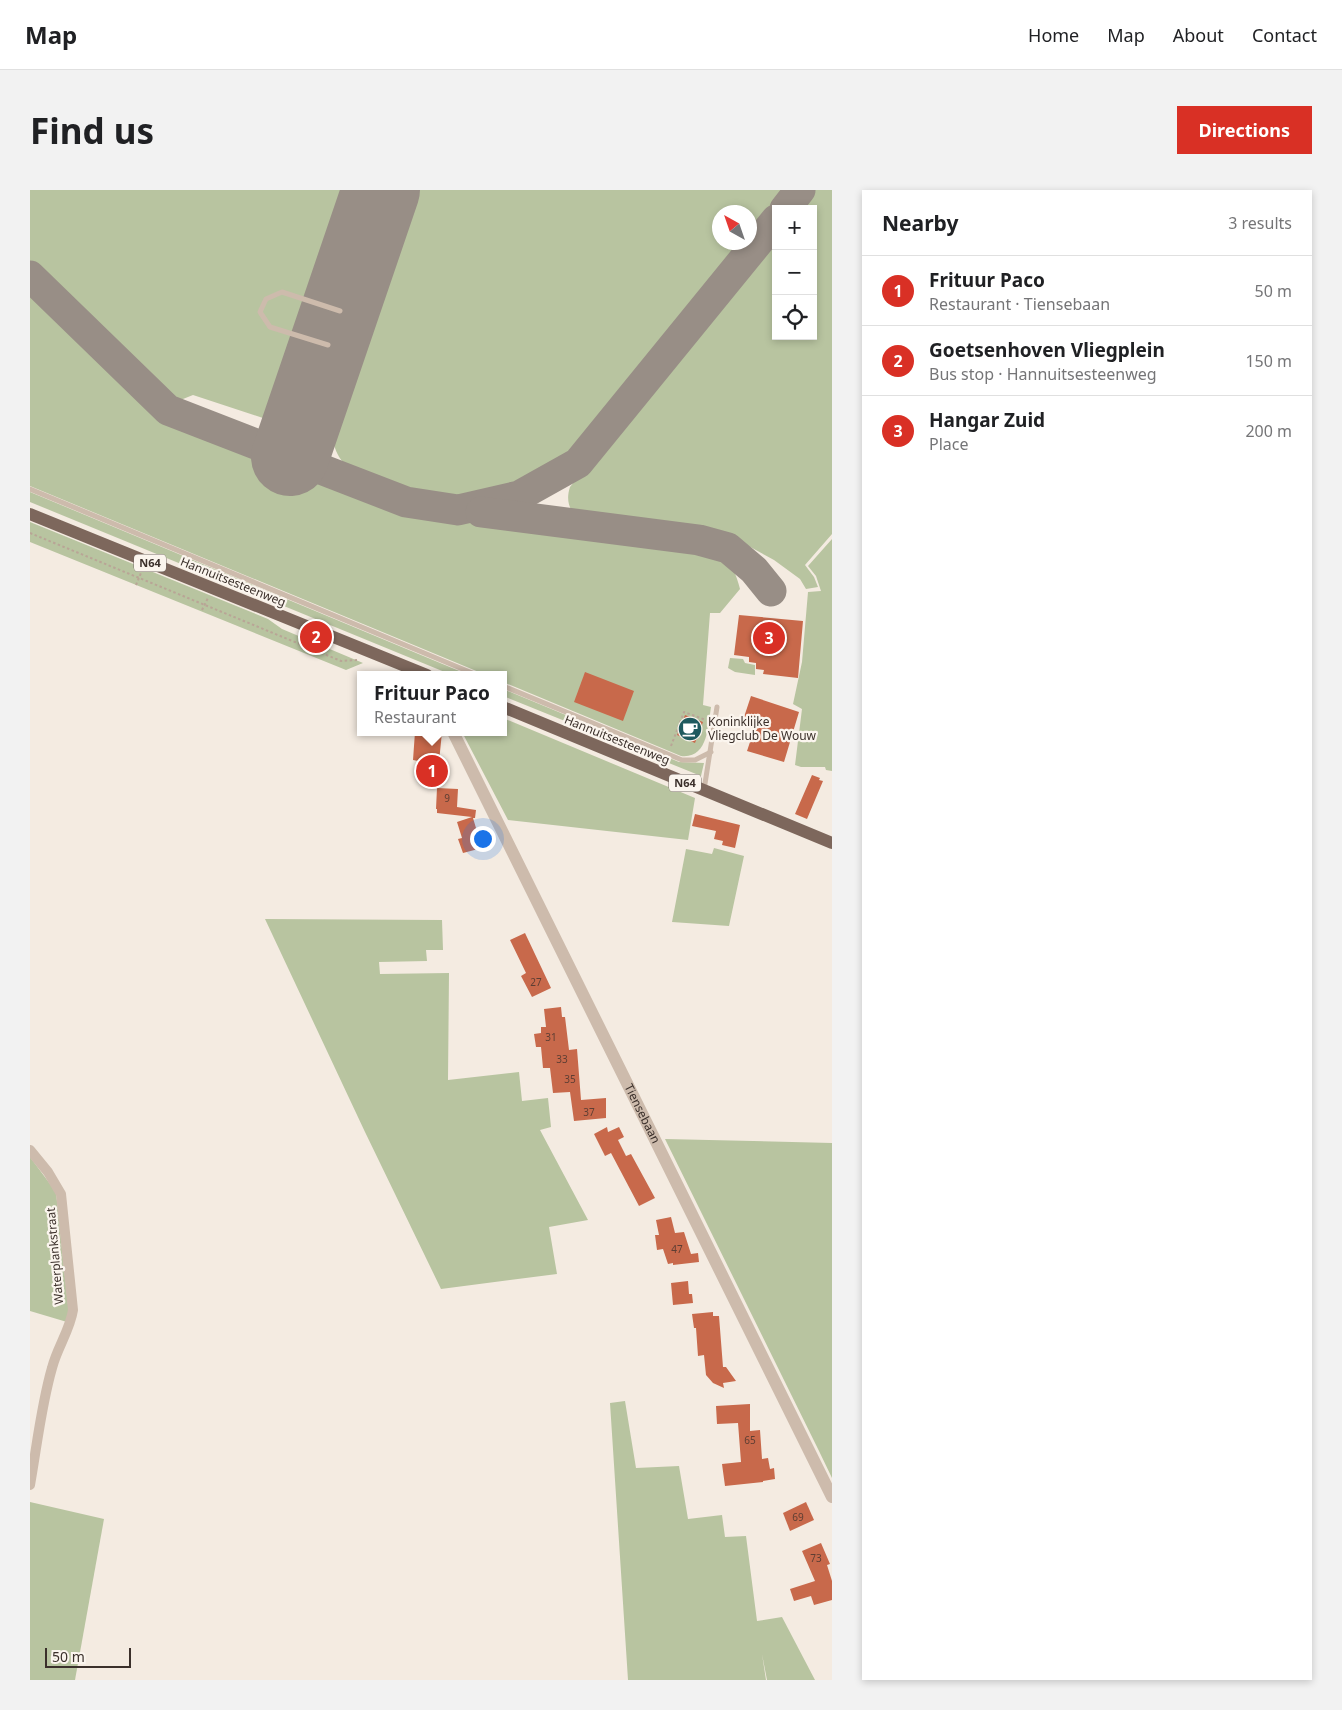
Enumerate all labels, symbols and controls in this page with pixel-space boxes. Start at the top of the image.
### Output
text: Map [25,18,77,51]
text: Home [1028,23,1079,47]
text: Map [1107,23,1145,47]
text: About [1173,23,1224,47]
text: Contact [1252,23,1317,47]
button: Directions [1177,106,1312,154]
text: Find us [30,107,154,154]
north arrow [712,205,757,250]
map controls [772,205,817,340]
button: + [772,205,817,250]
text: Nearby [882,209,958,237]
text: 3 results [1228,212,1292,234]
button: − [772,250,817,295]
text: Frituur Paco [929,267,1045,293]
text: 1 [893,280,903,302]
text: 50 m [1255,280,1292,302]
text: Restaurant · Tiensebaan [929,293,1110,315]
button: locate [772,295,817,340]
text: Goetsenhoven Vliegplein [929,337,1165,363]
text: 2 [893,350,903,372]
text: 150 m [1245,350,1292,372]
text: Bus stop · Hannuitsesteenweg [929,363,1157,385]
text: Hangar Zuid [929,407,1045,433]
text: 3 [893,420,903,442]
text: 200 m [1245,420,1292,442]
text: Place [929,433,969,455]
street label: Hannuitsesteenweg [178,553,288,610]
road number: N64 [134,554,166,572]
pin: 2 [300,618,332,656]
pin: 3 [753,619,785,657]
popup [357,671,507,736]
text: Frituur Paco [374,680,490,706]
text: Restaurant [374,706,456,728]
street label: Hannuitsesteenweg [562,711,672,768]
place label: Koninklijke Vliegclub De Wouw [708,713,817,744]
cafe icon: Koninklijke Vliegclub De Wouw [677,716,703,742]
pin: 1 [416,752,448,790]
road number: N64 [669,774,701,792]
house number: 9 [444,791,450,805]
your location [470,826,496,852]
house number: 27 [530,975,542,989]
house number: 31 [545,1030,557,1044]
house number: 33 [556,1052,568,1066]
house number: 35 [564,1072,576,1086]
street label: Tiensebaan [621,1081,665,1146]
house number: 37 [583,1105,595,1119]
street label: Waterplankstraat [42,1206,67,1305]
house number: 47 [671,1242,683,1256]
house number: 65 [744,1433,756,1447]
house number: 69 [792,1510,804,1524]
house number: 73 [810,1551,822,1565]
scale bar [45,1645,131,1668]
text: 50 m [52,1647,85,1666]

